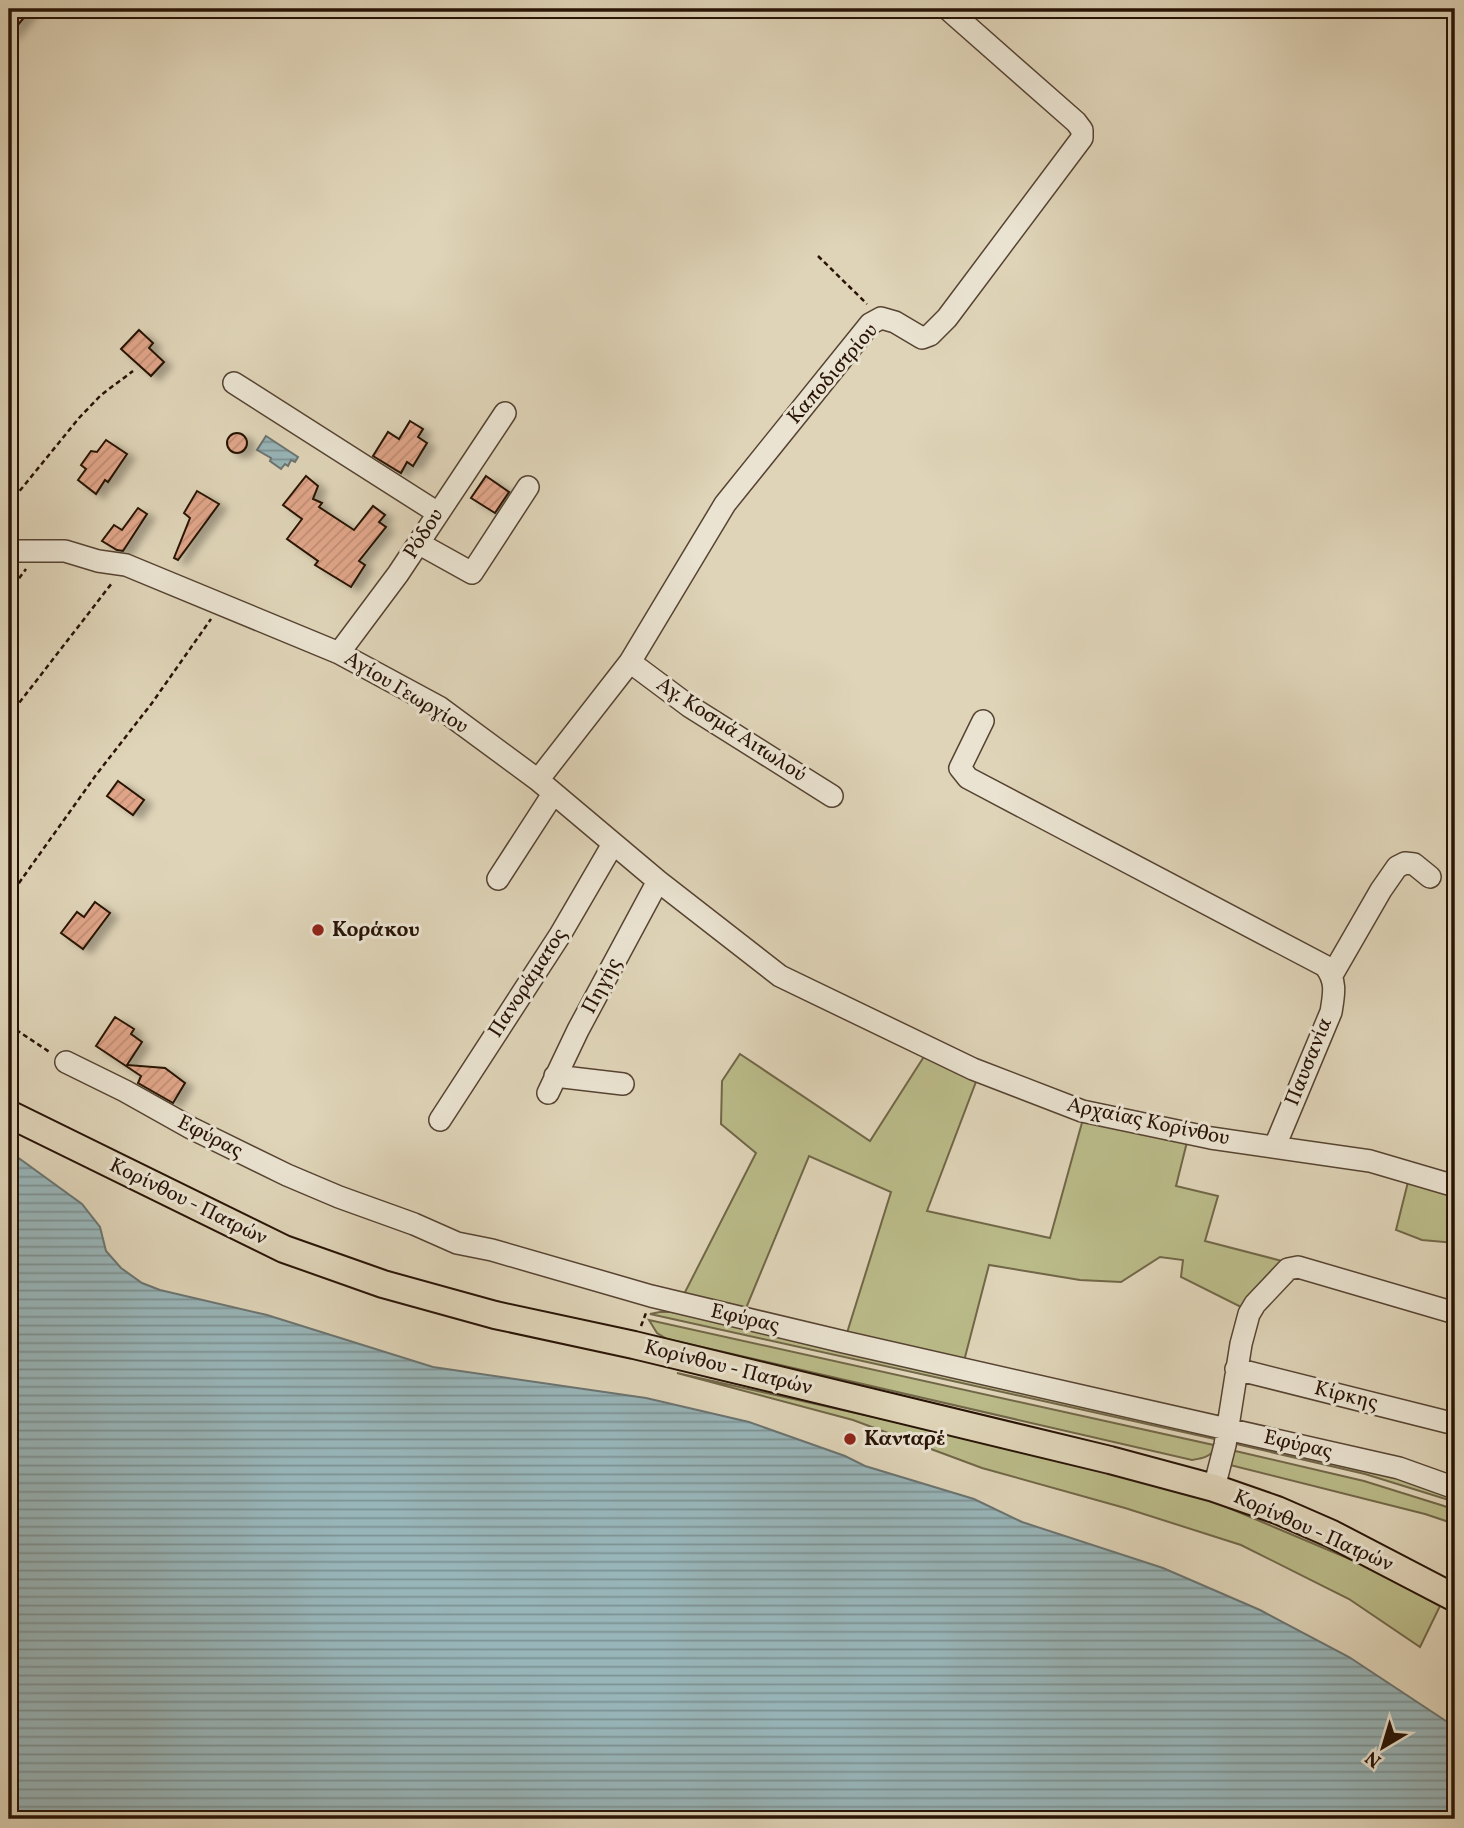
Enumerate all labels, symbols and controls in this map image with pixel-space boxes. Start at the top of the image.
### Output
street label: Καποδιστρίου [781,317,885,431]
street label: Ρόδου [397,503,451,565]
street label: Αγίου Γεωργίου [339,645,473,741]
street label: Αγ. Κοσμά Αιτωλού [650,671,812,789]
place label: Κοράκου [332,916,420,945]
marker: Κοράκου [310,922,326,938]
street label: Πανοράματος [482,922,574,1044]
street label: Πηγής [575,953,629,1019]
street label: Παυσανία [1278,1013,1340,1110]
street label: Αρχαίας Κορίνθου [1064,1091,1232,1153]
street label: Εφύρας [172,1108,248,1166]
street label: Κορίνθου - Πατρών [104,1151,272,1253]
street label: Εφύρας [708,1297,782,1341]
street label: Κορίνθου - Πατρών [641,1333,815,1403]
street label: Κίρκης [1311,1374,1381,1418]
street label: Εφύρας [1261,1423,1335,1467]
place label: Κανταρέ [864,1425,945,1454]
marker: Κανταρέ [842,1431,858,1447]
street label: Κορίνθου - Πατρών [1229,1483,1397,1579]
north arrow [1348,1713,1418,1783]
text: N [1360,1744,1387,1773]

